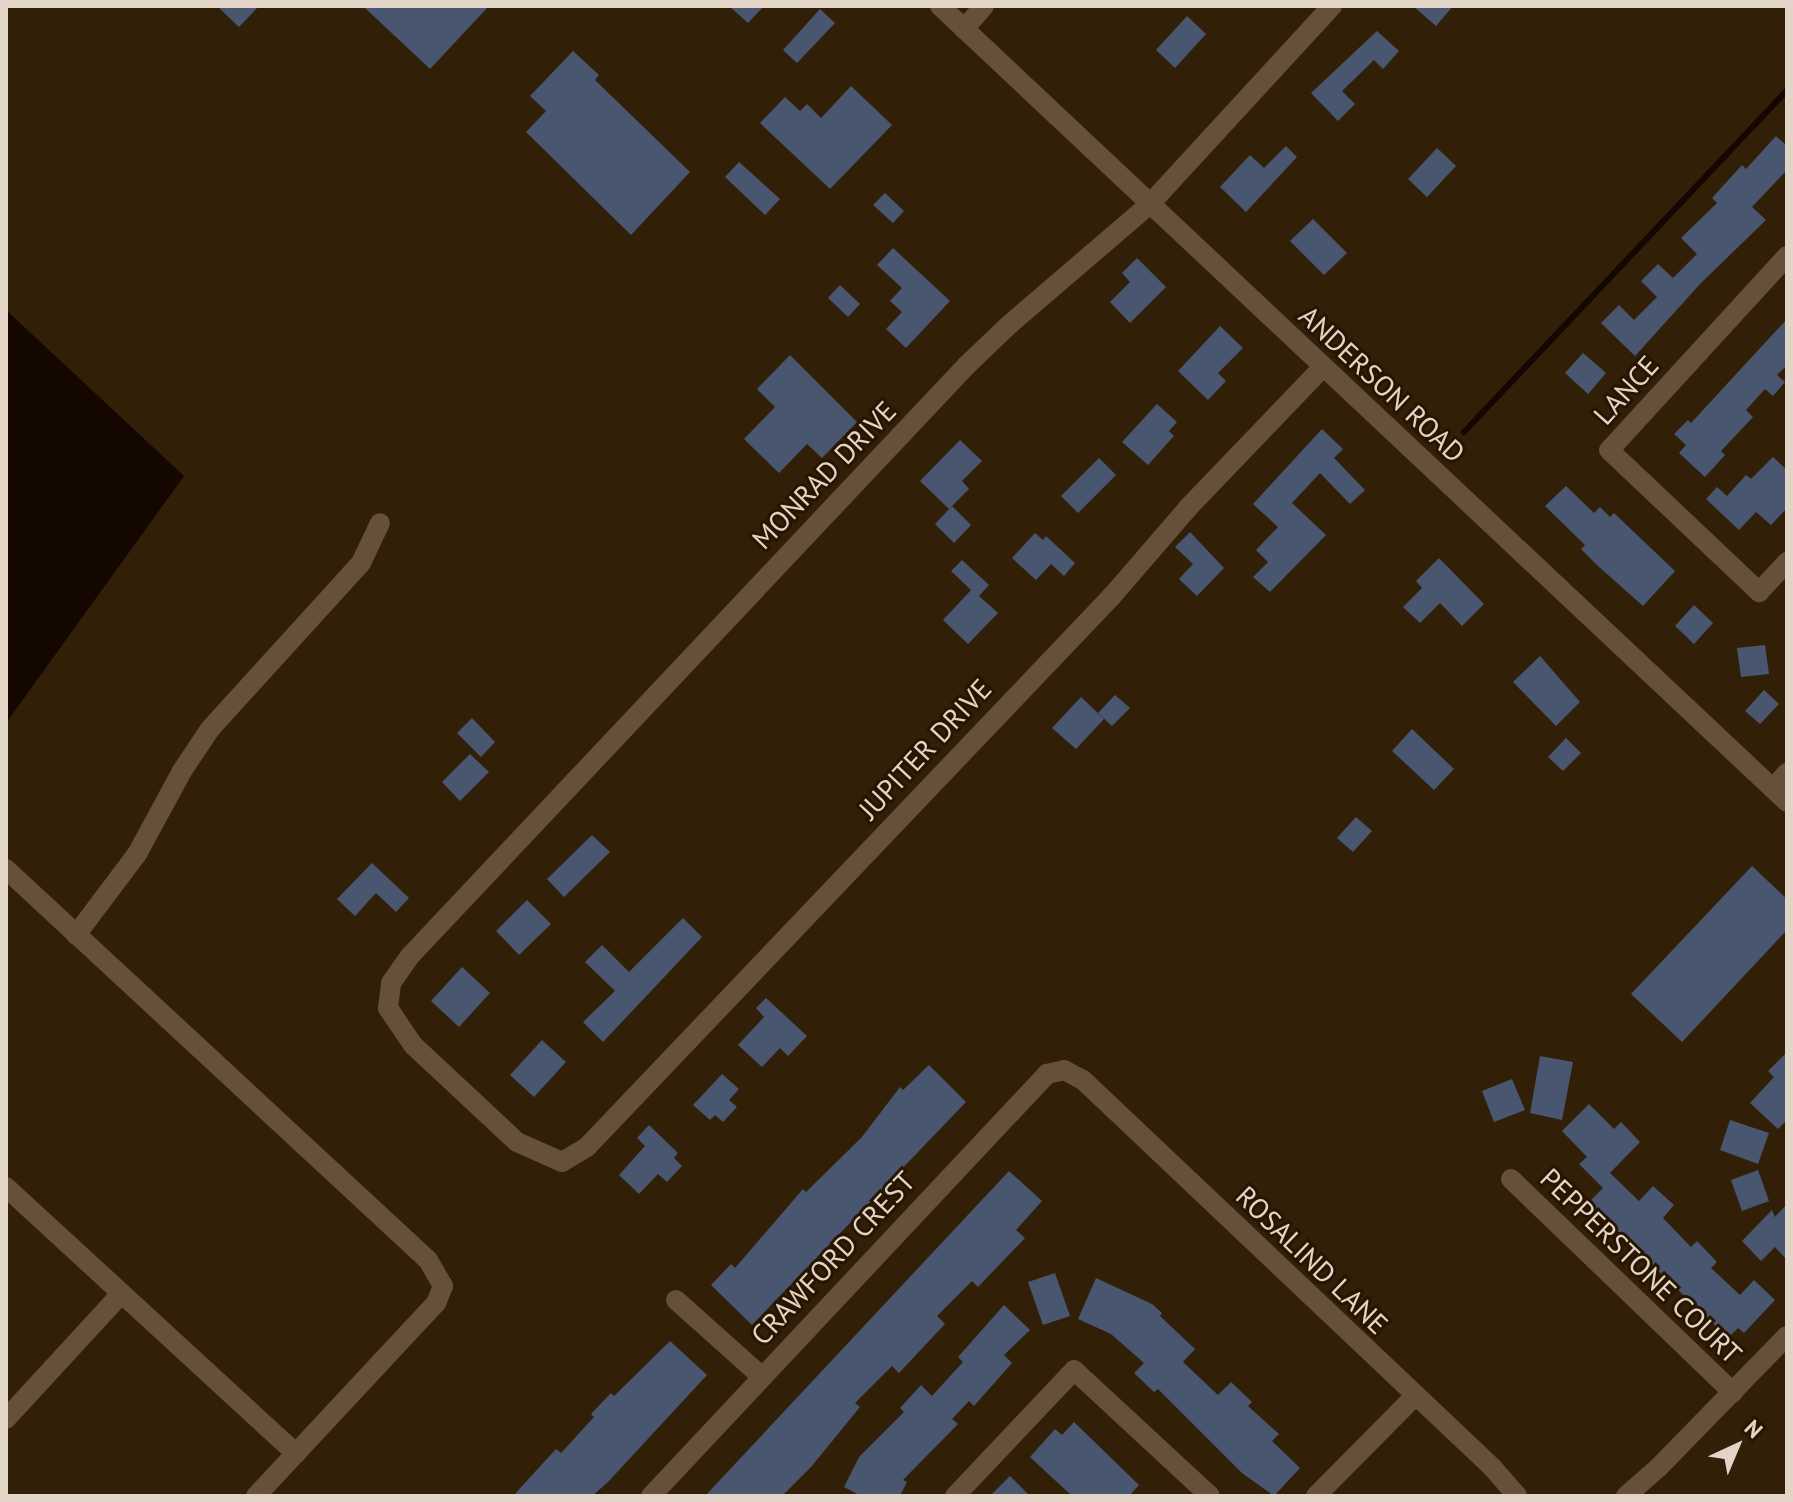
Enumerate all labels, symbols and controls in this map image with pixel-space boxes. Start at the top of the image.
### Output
street label: ANDERSON ROAD [1292,299,1472,469]
street label: LANCE [1586,349,1666,431]
street label: MONRAD DRIVE [745,394,903,556]
street label: JUPITER DRIVE [852,672,998,826]
street label: PEPPERSTONE COURT [1534,1161,1748,1371]
street label: CRAWFORD CREST [744,1164,922,1352]
street label: ROSALIND LANE [1229,1179,1395,1341]
north arrow [1697,1406,1777,1486]
text: N [1739,1414,1769,1444]

